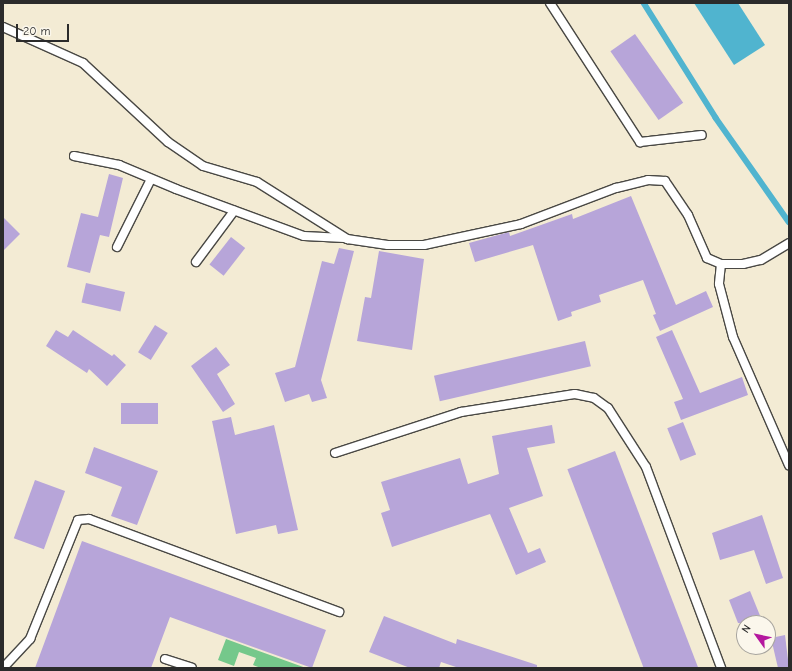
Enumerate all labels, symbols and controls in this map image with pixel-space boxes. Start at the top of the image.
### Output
scale bar [18,16,71,42]
text: 20 m [23,24,51,38]
north arrow [736,615,776,655]
text: N [739,622,754,635]

